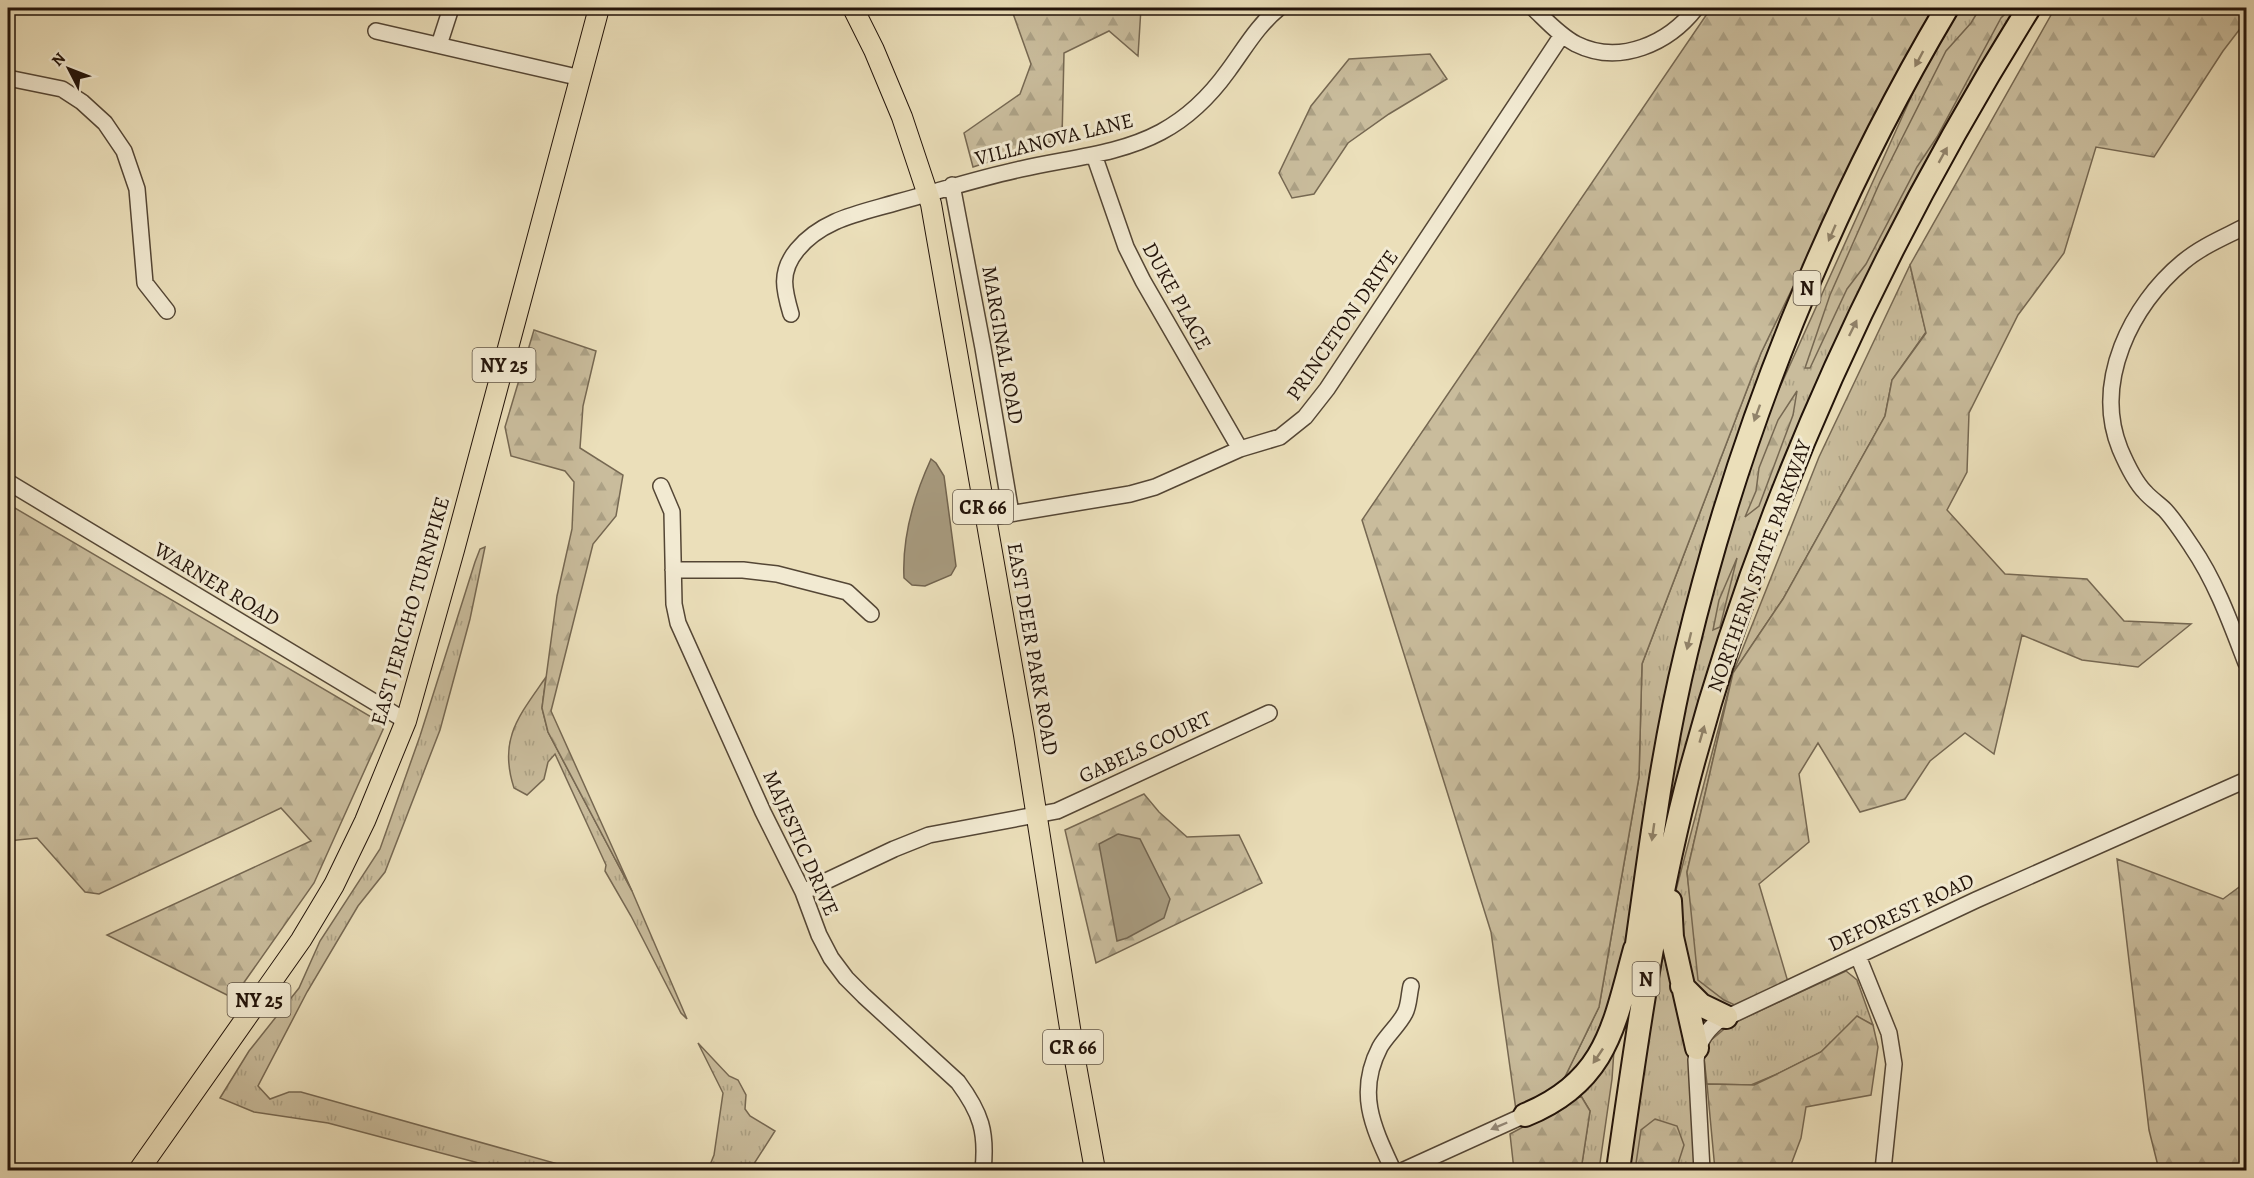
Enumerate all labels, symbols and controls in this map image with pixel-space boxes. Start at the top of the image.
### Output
north arrow [39,39,99,99]
text: N [47,48,71,71]
one-way arrow [1914,50,1924,67]
street label: VILLANOVA LANE [971,106,1136,172]
one-way arrow [1938,146,1948,163]
one-way arrow [1827,225,1836,242]
street label: DUKE PLACE [1136,237,1218,355]
street label: PRINCETON DRIVE [1279,244,1405,406]
street label: MARGINAL ROAD [975,264,1031,426]
road number: N [1794,271,1820,305]
one-way arrow [1848,319,1858,336]
road number: NY 25 [472,348,536,382]
one-way arrow [1752,404,1762,422]
street label: NORTHERN STATE PARKWAY [1700,435,1818,696]
road number: CR 66 [953,490,1013,524]
street label: EAST JERICHO TURNPIKE [364,493,456,729]
street label: WARNER ROAD [148,535,285,633]
street label: EAST DEER PARK ROAD [1001,540,1065,758]
one-way arrow [1683,631,1693,650]
street label: GABELS COURT [1074,704,1216,790]
one-way arrow [1697,725,1707,743]
street label: MAJESTIC DRIVE [756,766,846,920]
one-way arrow [1648,823,1657,842]
street label: DEFOREST ROAD [1823,866,1979,958]
road number: N [1632,962,1660,996]
road number: NY 25 [228,983,290,1017]
road number: CR 66 [1043,1030,1103,1064]
one-way arrow [1593,1048,1604,1065]
one-way arrow [1490,1121,1508,1131]

